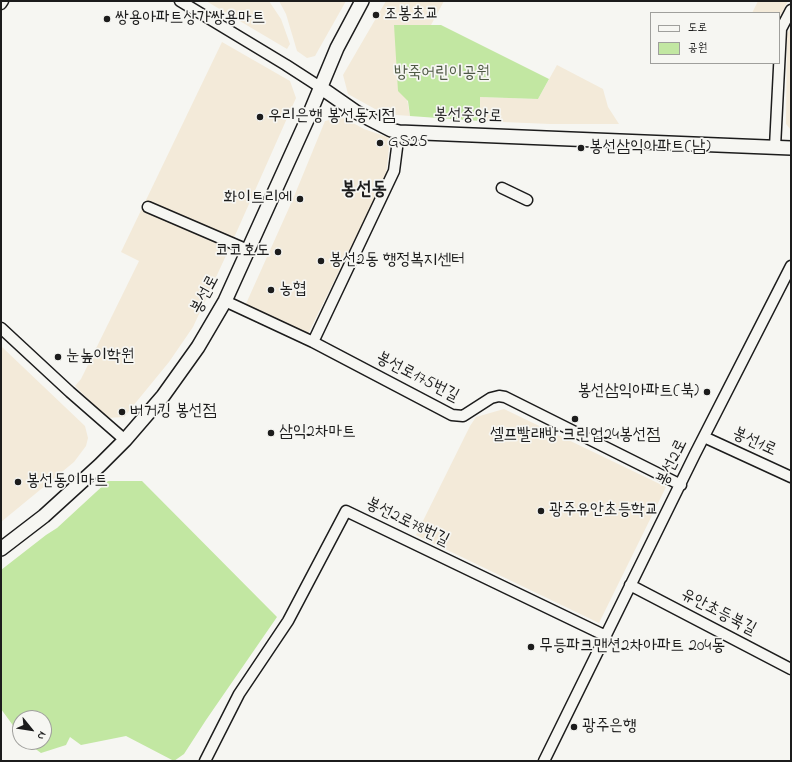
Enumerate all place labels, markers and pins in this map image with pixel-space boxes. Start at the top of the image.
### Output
place label: 조봉초교 [384,5,439,25]
place label: 쌍용아파트상가쌍용마트 [115,9,265,29]
marker: 조봉초교 [371,10,381,20]
marker: 쌍용아파트상가쌍용마트 [102,14,112,24]
place label: 우리은행 봉선동지점 [268,107,395,127]
marker: 우리은행 봉선동지점 [255,112,265,122]
place label: GS25 [388,133,428,153]
marker: GS25 [375,138,385,148]
place label: 봉선삼익아파트(남) [589,138,711,158]
marker: 봉선삼익아파트(남) [576,143,586,153]
place label: 화이트리에 [224,189,292,209]
marker: 화이트리에 [295,194,305,204]
place label: 코코호도 [215,242,270,262]
marker: 코코호도 [273,247,283,257]
place label: 봉선2동 행정복지센터 [329,251,465,271]
marker: 봉선2동 행정복지센터 [316,256,326,266]
place label: 농협 [279,280,306,300]
marker: 농협 [266,285,276,295]
place label: 눈높이학원 [66,347,134,367]
marker: 눈높이학원 [53,352,63,362]
place label: 봉선삼익아파트(북) [577,382,699,402]
marker: 봉선삼익아파트(북) [702,387,712,397]
place label: 버거킹 봉선점 [130,402,216,422]
marker: 버거킹 봉선점 [117,407,127,417]
marker: 셀프빨래방 크린업24봉선점 [570,414,580,424]
place label: 삼익2차마트 [279,423,356,443]
place label: 셀프빨래방 크린업24봉선점 [490,426,660,446]
marker: 삼익2차마트 [266,428,276,438]
place label: 봉선동이마트 [26,472,108,492]
marker: 봉선동이마트 [13,477,23,487]
place label: 광주유안초등학교 [549,501,658,521]
marker: 광주유안초등학교 [536,506,546,516]
place label: 무등파크맨션2차아파트 204동 [539,637,725,657]
marker: 무등파크맨션2차아파트 204동 [526,642,536,652]
place label: 광주은행 [582,717,637,737]
marker: 광주은행 [569,722,579,732]

